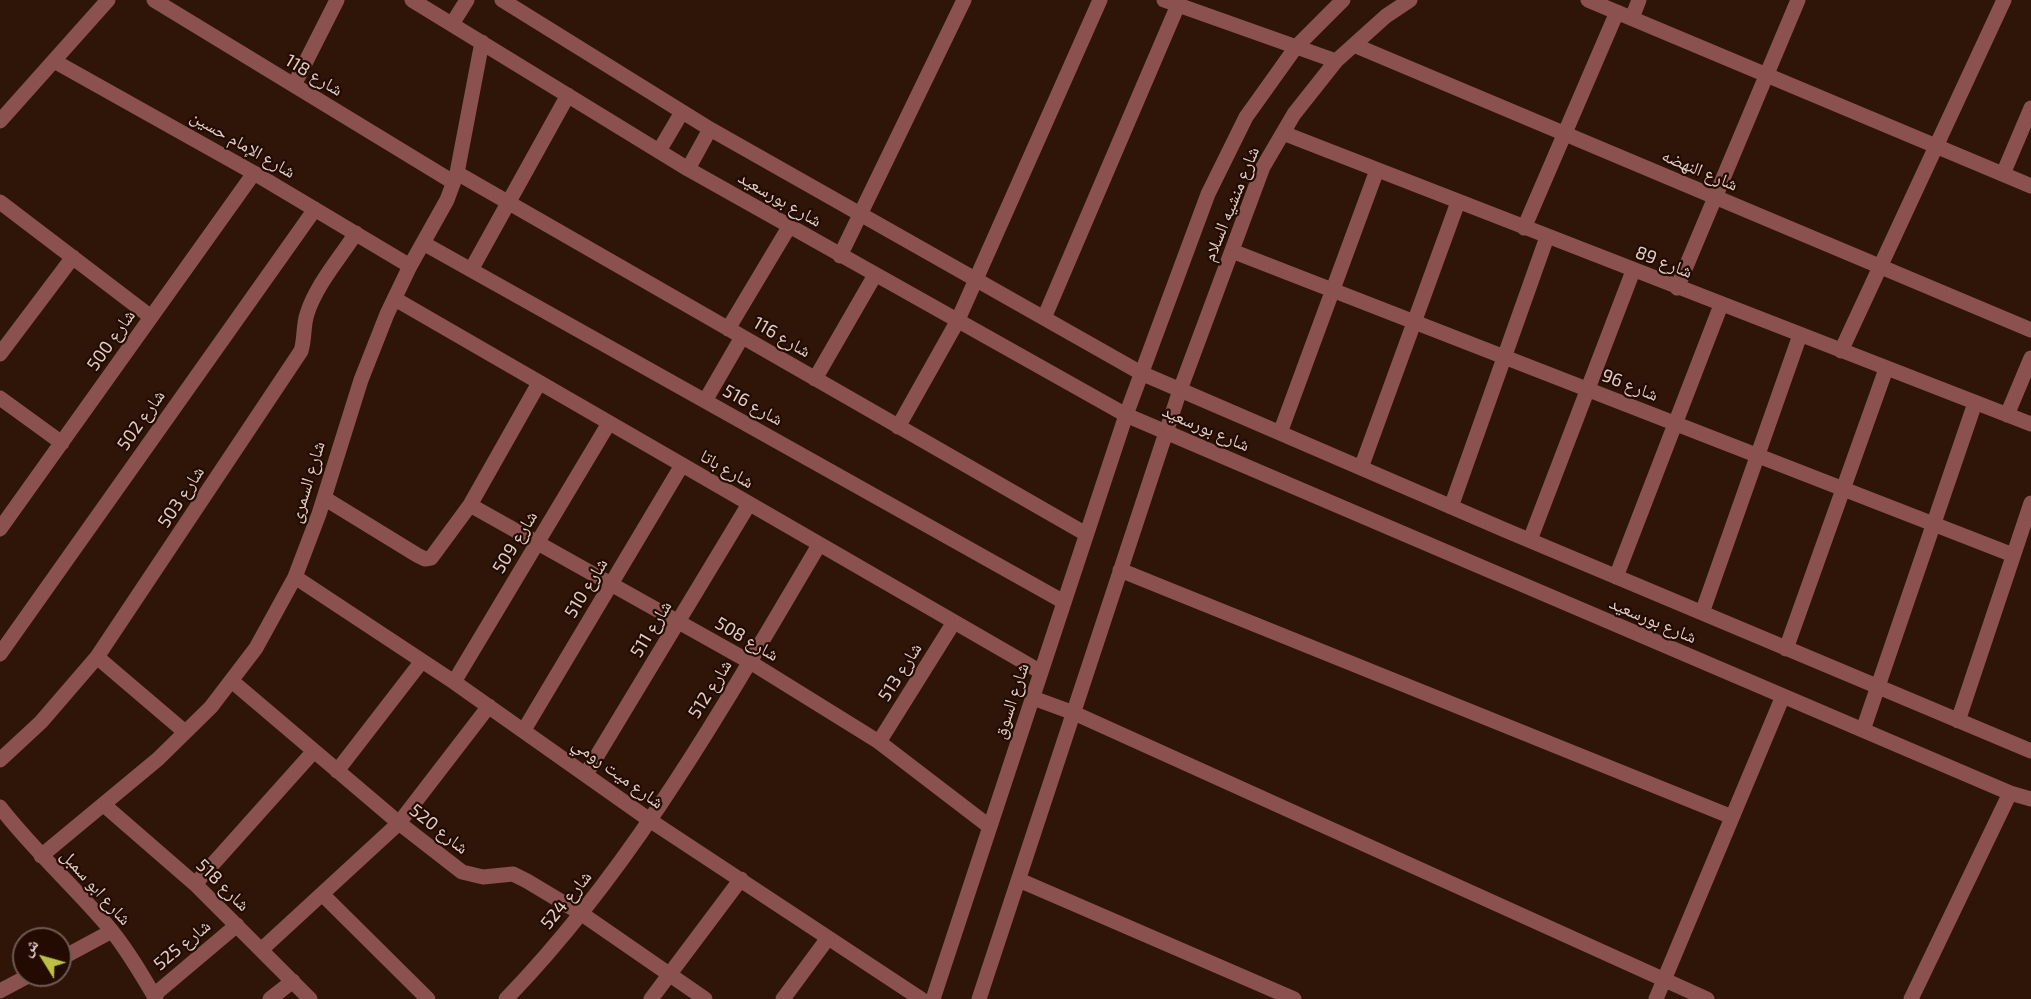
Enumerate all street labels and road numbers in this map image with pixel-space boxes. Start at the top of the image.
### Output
street label: شارع 118 [281,49,347,101]
street label: شارع الإمام حسين [187,105,299,183]
street label: شارع منشيه السلام [1198,143,1264,265]
street label: شارع النهضه [1659,144,1741,196]
street label: شارع بورسعيد [734,166,826,232]
street label: شارع 89 [1632,241,1696,283]
street label: شارع 500 [82,305,140,375]
street label: شارع 116 [749,312,815,362]
street label: شارع 96 [1599,364,1661,406]
street label: شارع 516 [719,380,787,430]
street label: شارع 502 [112,386,170,454]
street label: شارع بورسعيد [1159,400,1253,456]
street label: شارع السمرى [284,439,330,525]
street label: شارع باتا [696,445,758,493]
street label: شارع 503 [153,462,209,532]
street label: شارع 509 [488,507,542,577]
street label: شارع 510 [560,554,612,622]
street label: شارع بورسعيد [1606,592,1700,648]
street label: شارع 511 [626,597,676,661]
street label: شارع 508 [711,612,783,666]
street label: شارع 513 [874,639,926,705]
street label: شارع 512 [684,656,736,722]
street label: شارع السوق [989,660,1033,742]
street label: شارع ميت رومي [568,733,668,813]
street label: شارع 520 [405,799,473,859]
street label: شارع ابو سمبل [56,844,136,930]
street label: شارع 518 [192,854,254,916]
street label: شارع 524 [536,866,596,934]
street label: شارع 525 [149,915,215,975]

